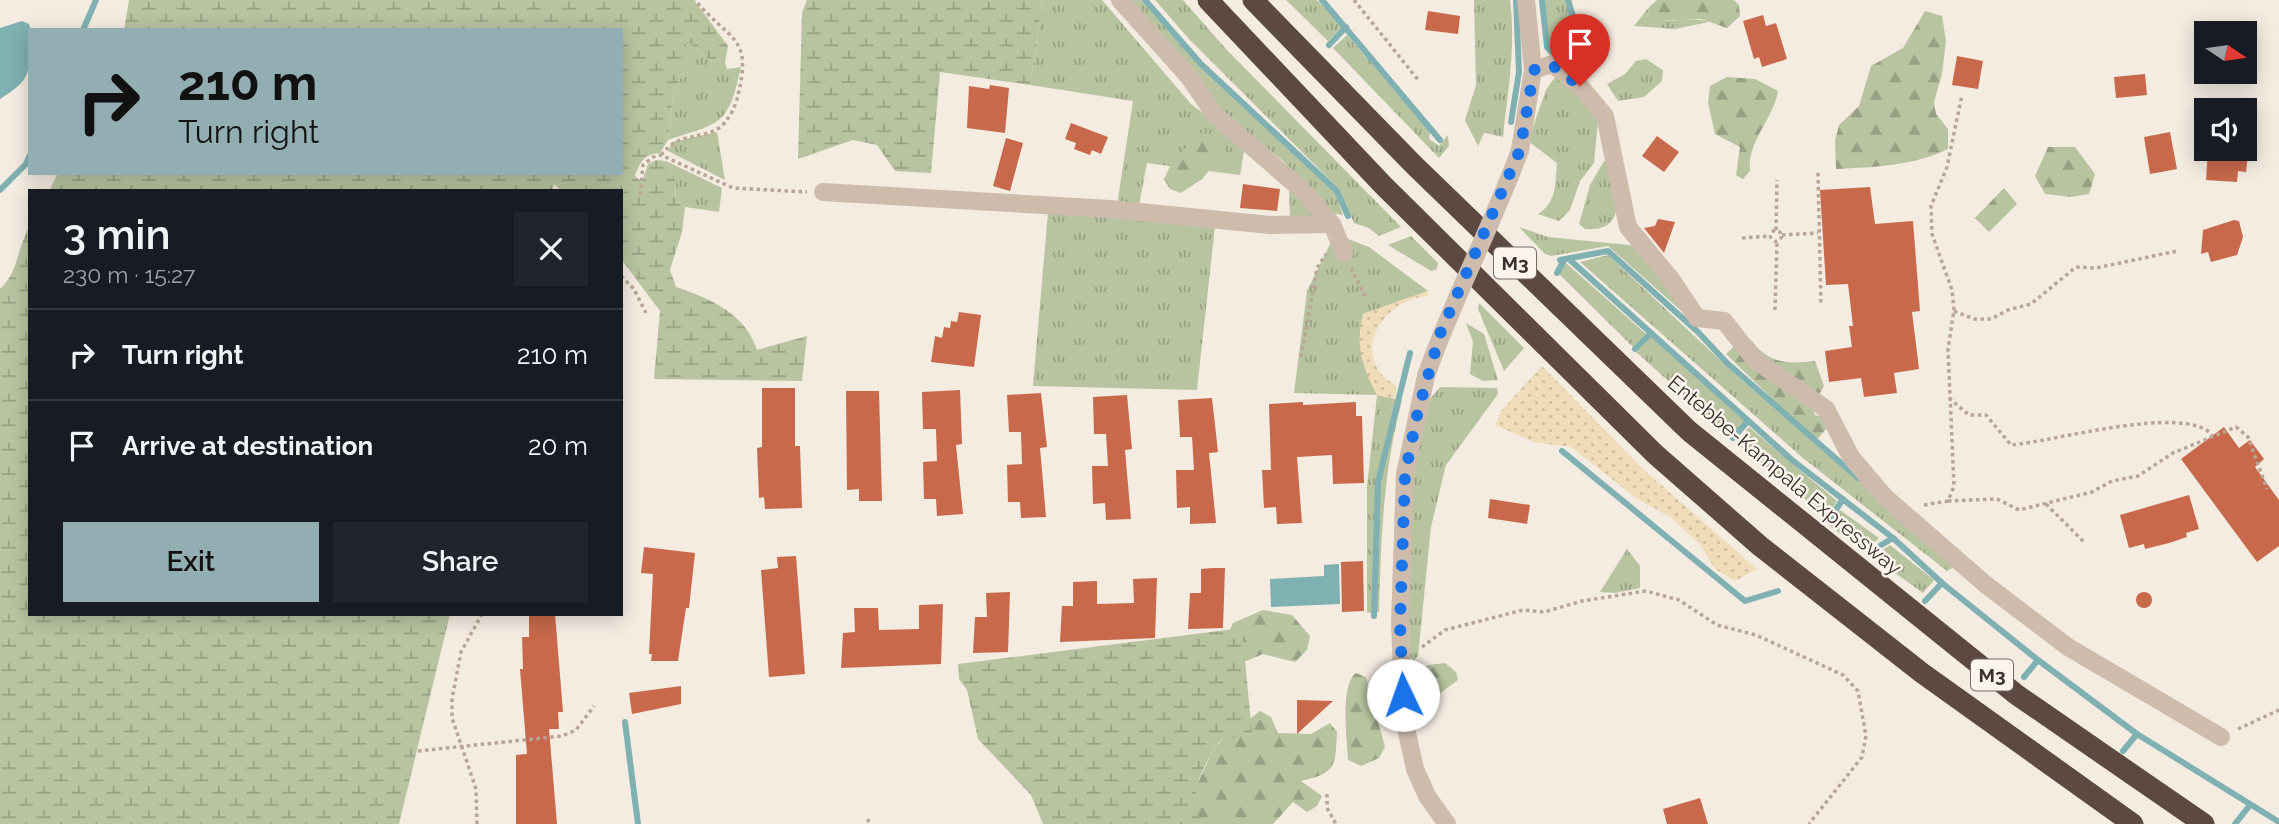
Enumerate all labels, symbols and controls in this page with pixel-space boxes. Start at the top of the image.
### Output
pin [1550,14,1610,86]
north arrow [2194,21,2258,84]
map controls [2194,21,2257,161]
icon: arrive [1561,25,1599,63]
text: 210 m [178,54,317,111]
icon: right [63,56,154,147]
button: sound [2194,98,2257,161]
text: Turn right [178,113,319,150]
text: 3 min [63,210,171,259]
button: close [514,212,588,286]
road number: M3 [1494,247,1536,278]
text: 230 m · 15:27 [63,261,195,288]
icon: right [63,336,101,374]
text: Turn right [122,340,243,370]
text: 210 m [517,340,588,370]
street label: Entebbe-Kampala Expressway [1663,370,1907,580]
icon: arrive [63,427,101,465]
text: Arrive at destination [122,431,373,461]
text: 20 m [528,431,588,461]
button: Exit [63,522,319,602]
button: Share [333,522,588,602]
position arrow [1366,658,1440,732]
road number: M3 [1971,660,2013,690]

